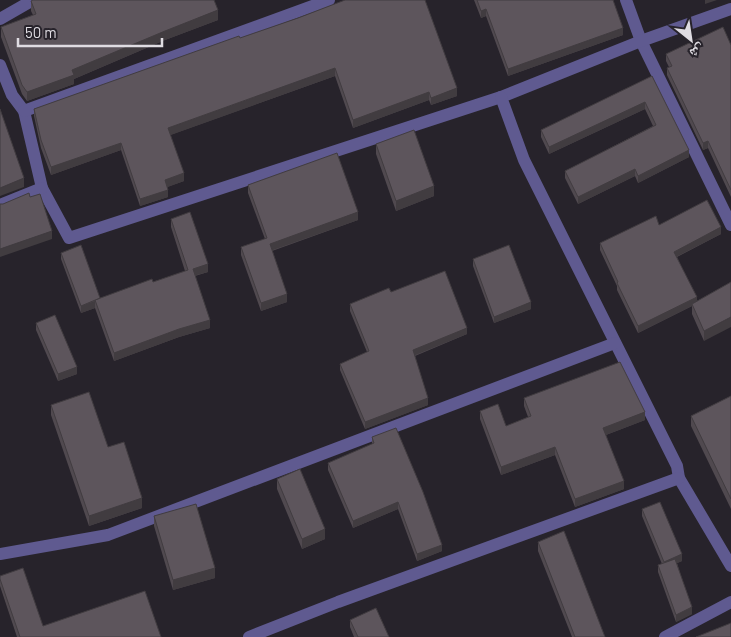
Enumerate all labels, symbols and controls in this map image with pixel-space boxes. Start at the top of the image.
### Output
scale bar [18,15,161,47]
north arrow [666,15,716,65]
text: 50 m [25,23,57,41]
text: ش [686,40,708,63]

